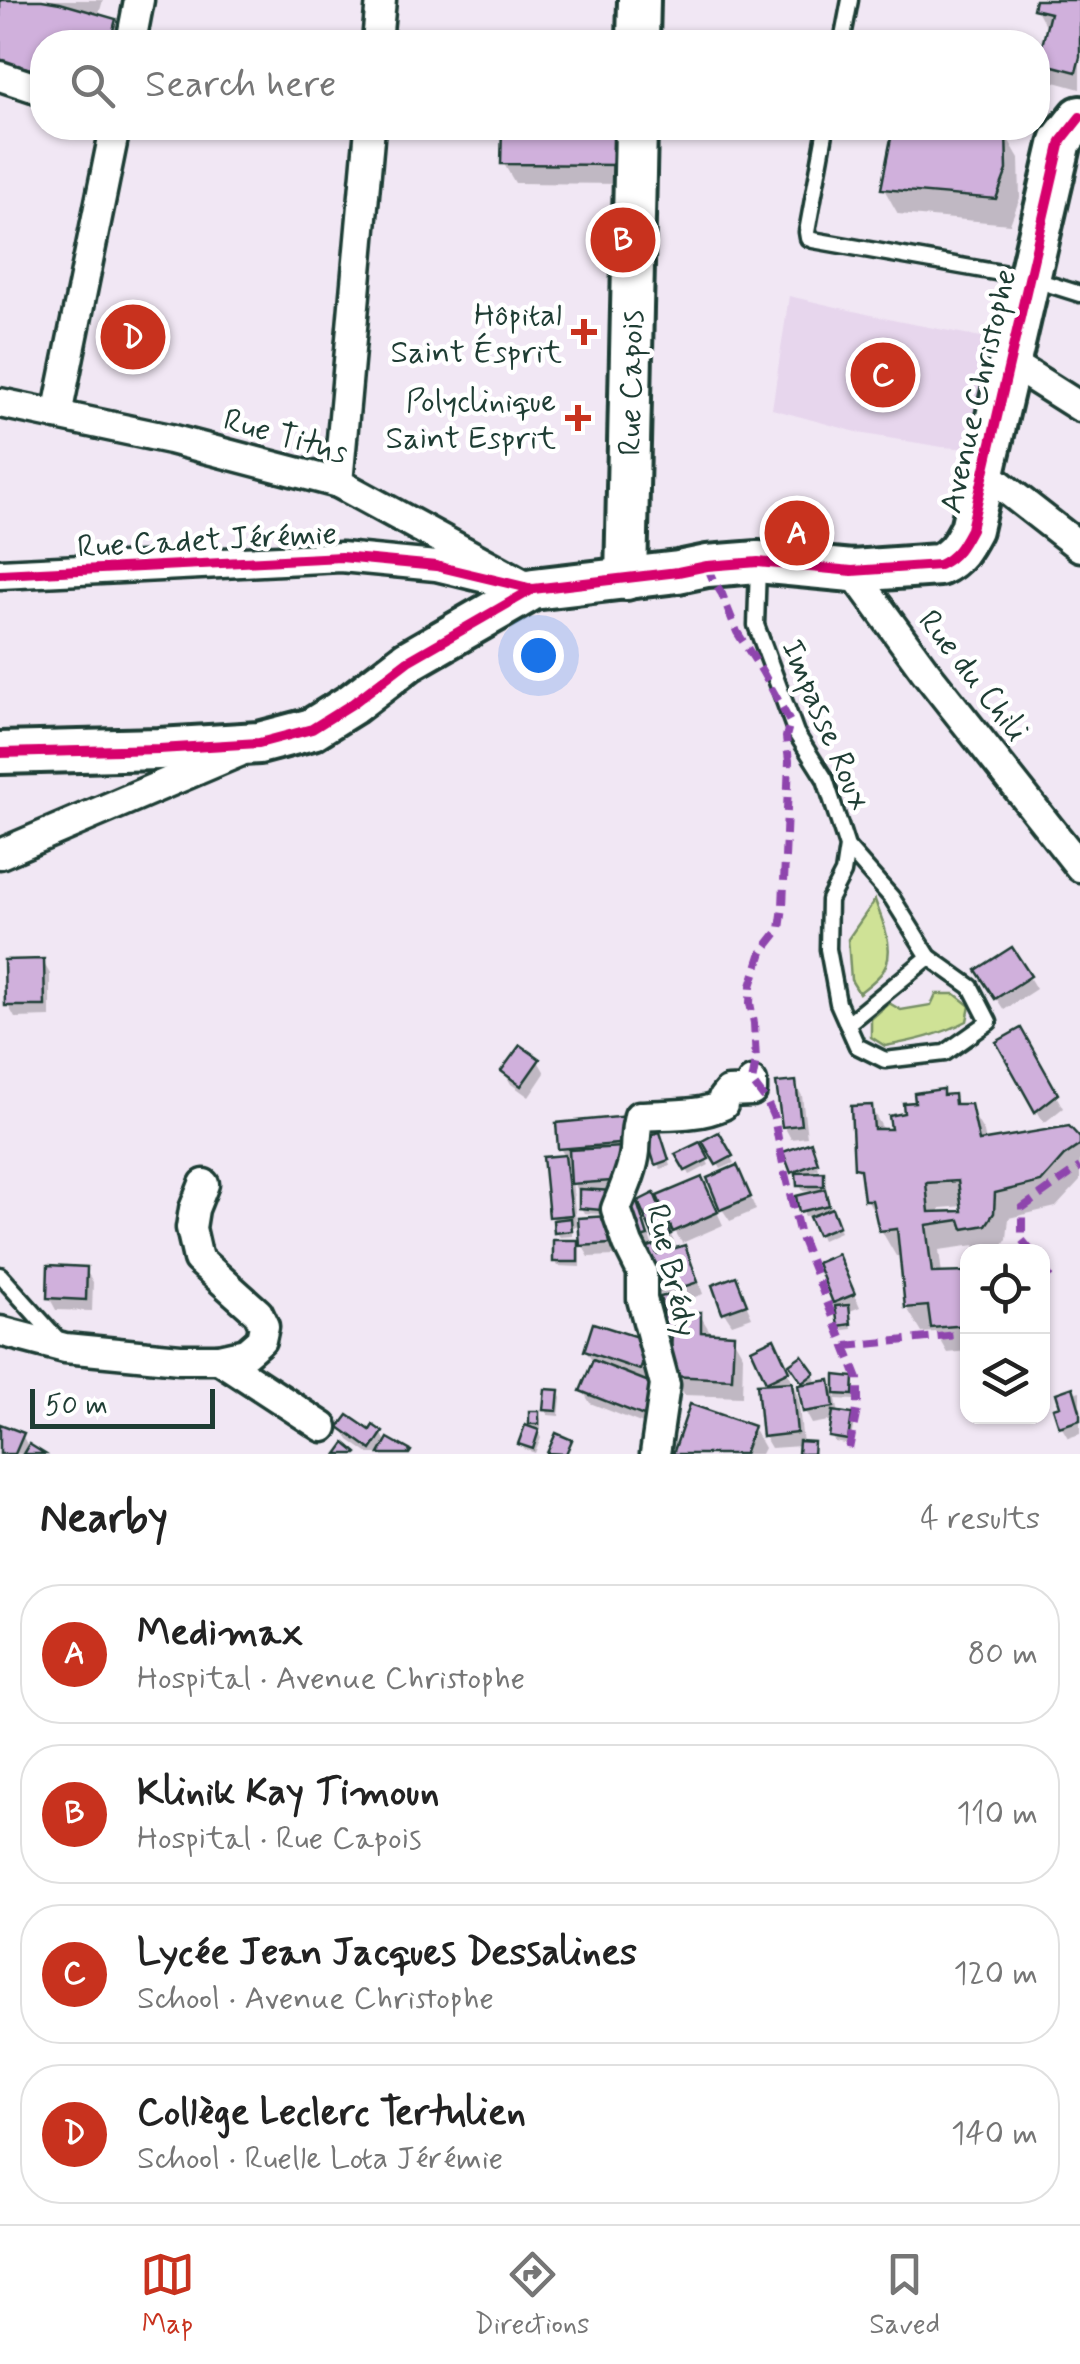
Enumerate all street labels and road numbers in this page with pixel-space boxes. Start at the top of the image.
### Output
street label: Avenue Christophe [930,265,1027,518]
street label: Rue Capois [610,310,654,456]
street label: Rue Titus [218,399,353,475]
street label: Rue Cadet Jérémie [76,513,338,569]
street label: Rue du Chili [908,602,1037,751]
street label: Impasse Roux [770,633,880,817]
street label: Rue Brédy [635,1200,707,1341]

